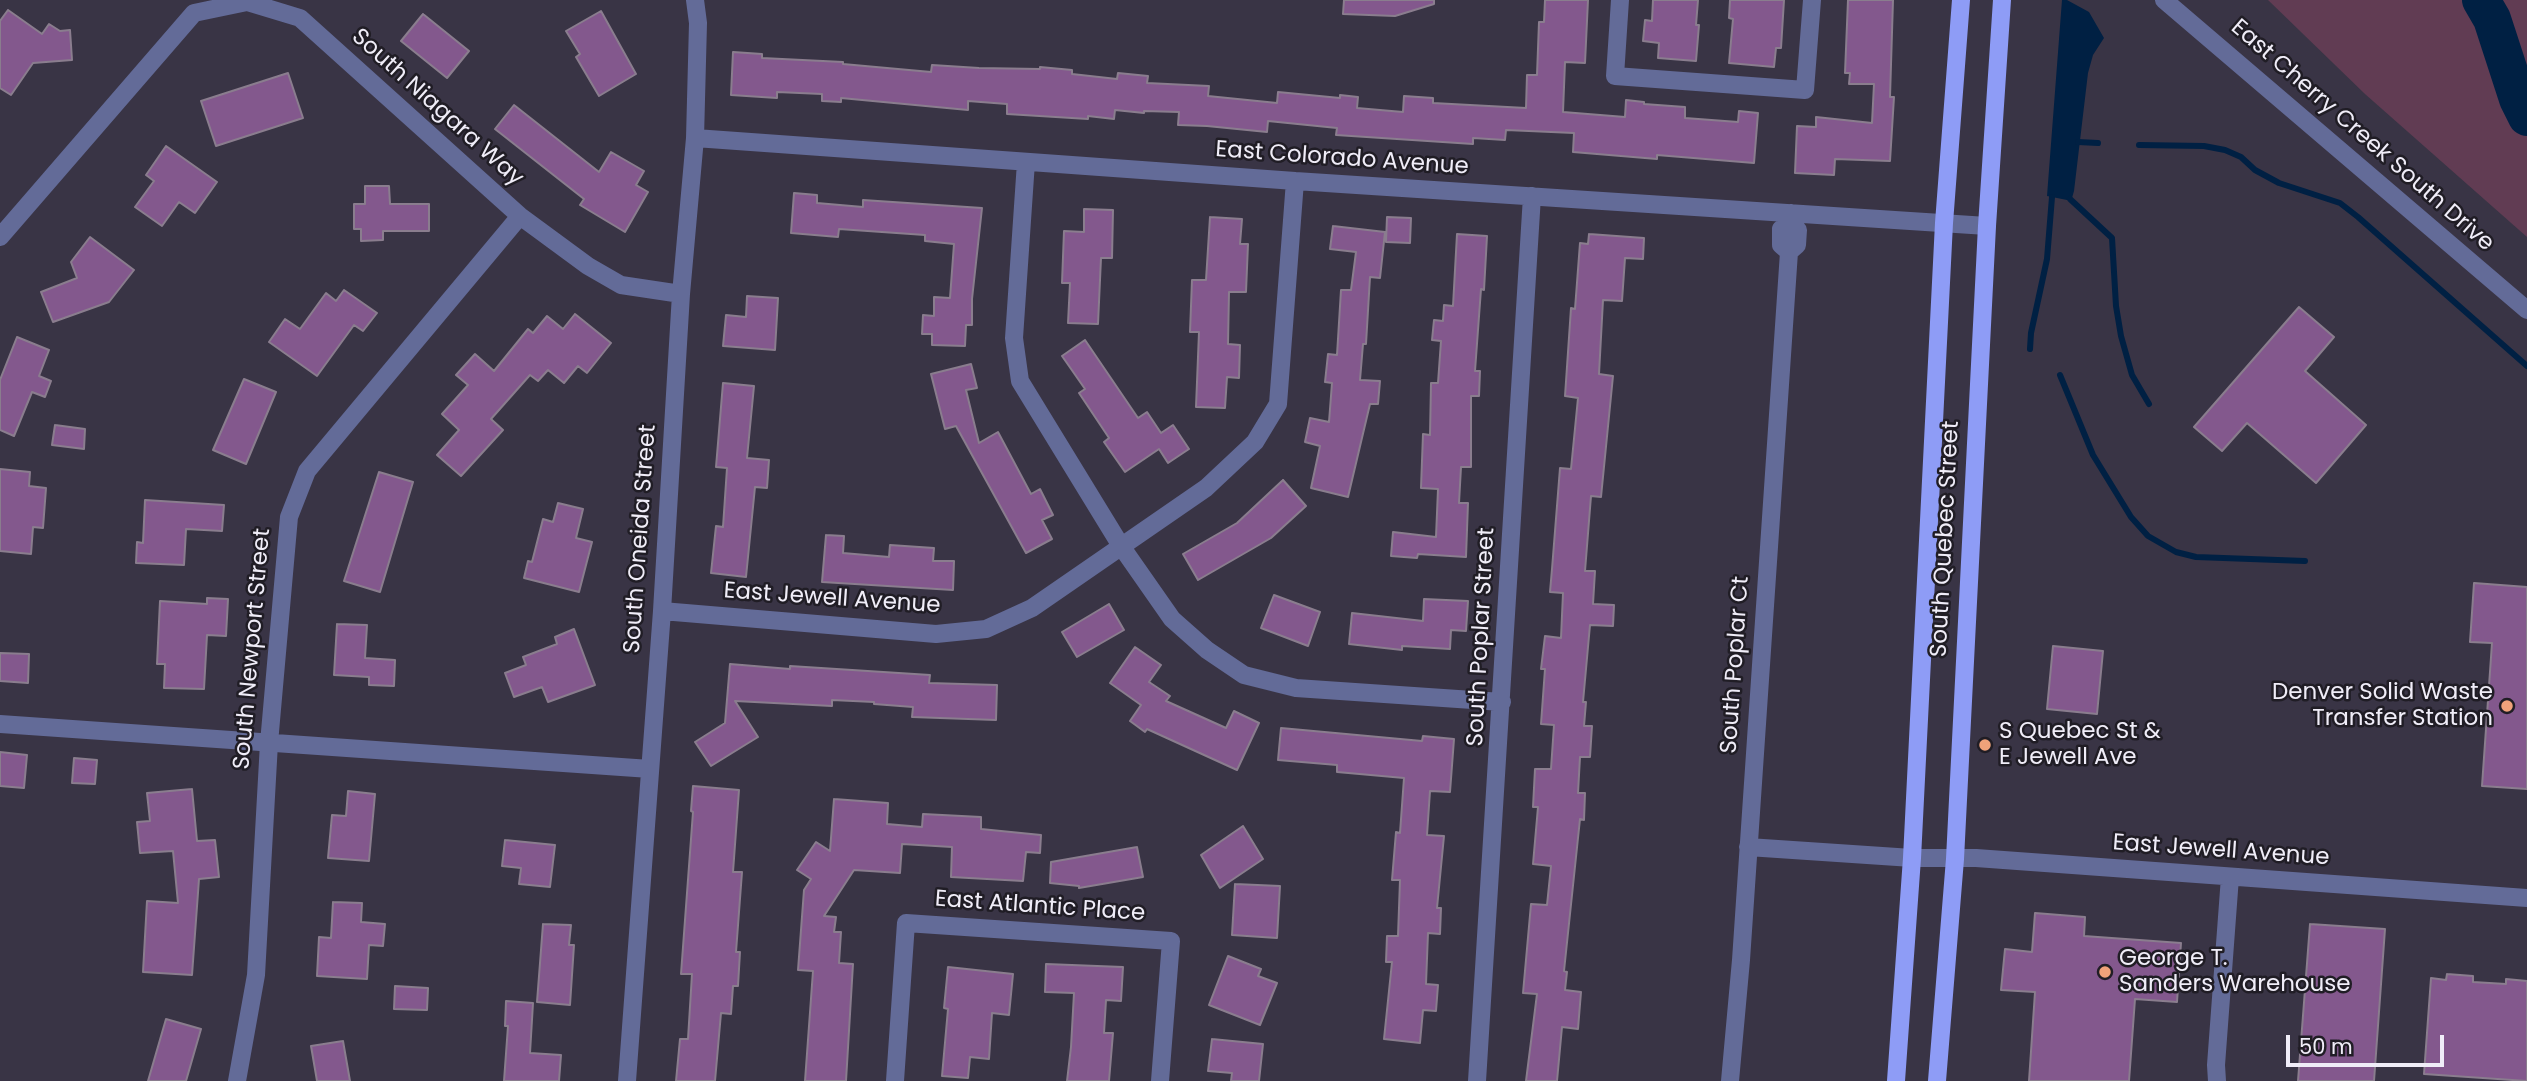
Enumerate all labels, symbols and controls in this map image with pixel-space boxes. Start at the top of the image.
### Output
street label: East Cherry Creek South Drive [2225,14,2499,258]
street label: South Niagara Way [345,24,529,192]
street label: East Colorado Avenue [1215,136,1469,182]
street label: South Quebec Street [1926,420,1966,658]
street label: South Oneida Street [619,424,663,654]
street label: South Newport Street [229,527,277,771]
street label: South Poplar Street [1462,527,1502,747]
street label: South Poplar Ct [1716,575,1756,755]
street label: East Jewell Avenue [723,578,941,620]
place label: Denver Solid Waste Transfer Station [2272,679,2493,733]
marker: Denver Solid Waste Transfer Station [2499,698,2515,714]
place label: S Quebec St & E Jewell Ave [1999,718,2161,772]
marker: S Quebec St & E Jewell Ave [1977,737,1993,753]
street label: East Jewell Avenue [2112,830,2330,872]
street label: East Atlantic Place [934,886,1146,928]
place label: George T. Sanders Warehouse [2119,945,2351,999]
marker: George T. Sanders Warehouse [2097,964,2113,980]
scale bar [2289,1021,2446,1066]
text: 50 m [2299,1032,2353,1061]

